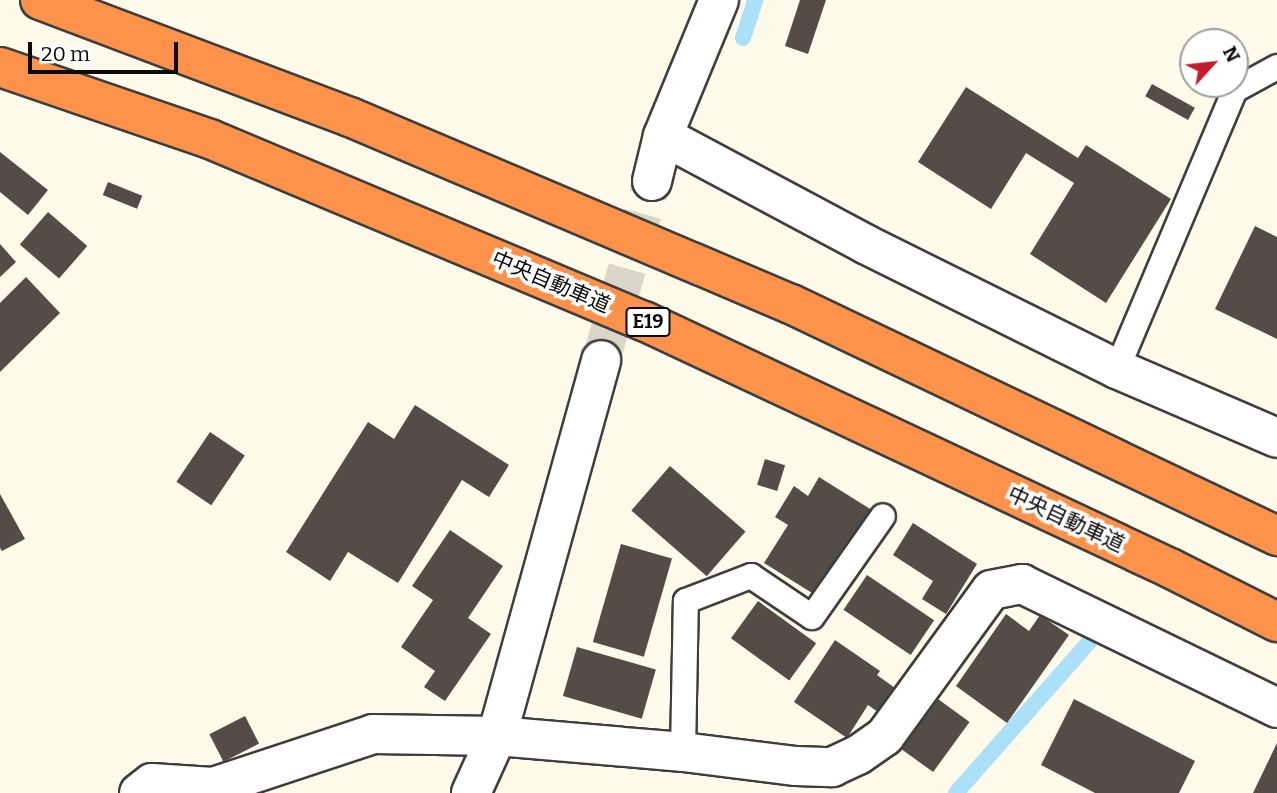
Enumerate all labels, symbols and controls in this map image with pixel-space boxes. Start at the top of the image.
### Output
scale bar [32,28,182,72]
north arrow [1179,28,1249,98]
text: 20 m [41,41,90,67]
text: N [1218,42,1245,66]
street label: 中央自動車道 [488,246,614,318]
road number: E19 [625,306,671,338]
street label: 中央自動車道 [1004,481,1128,557]

